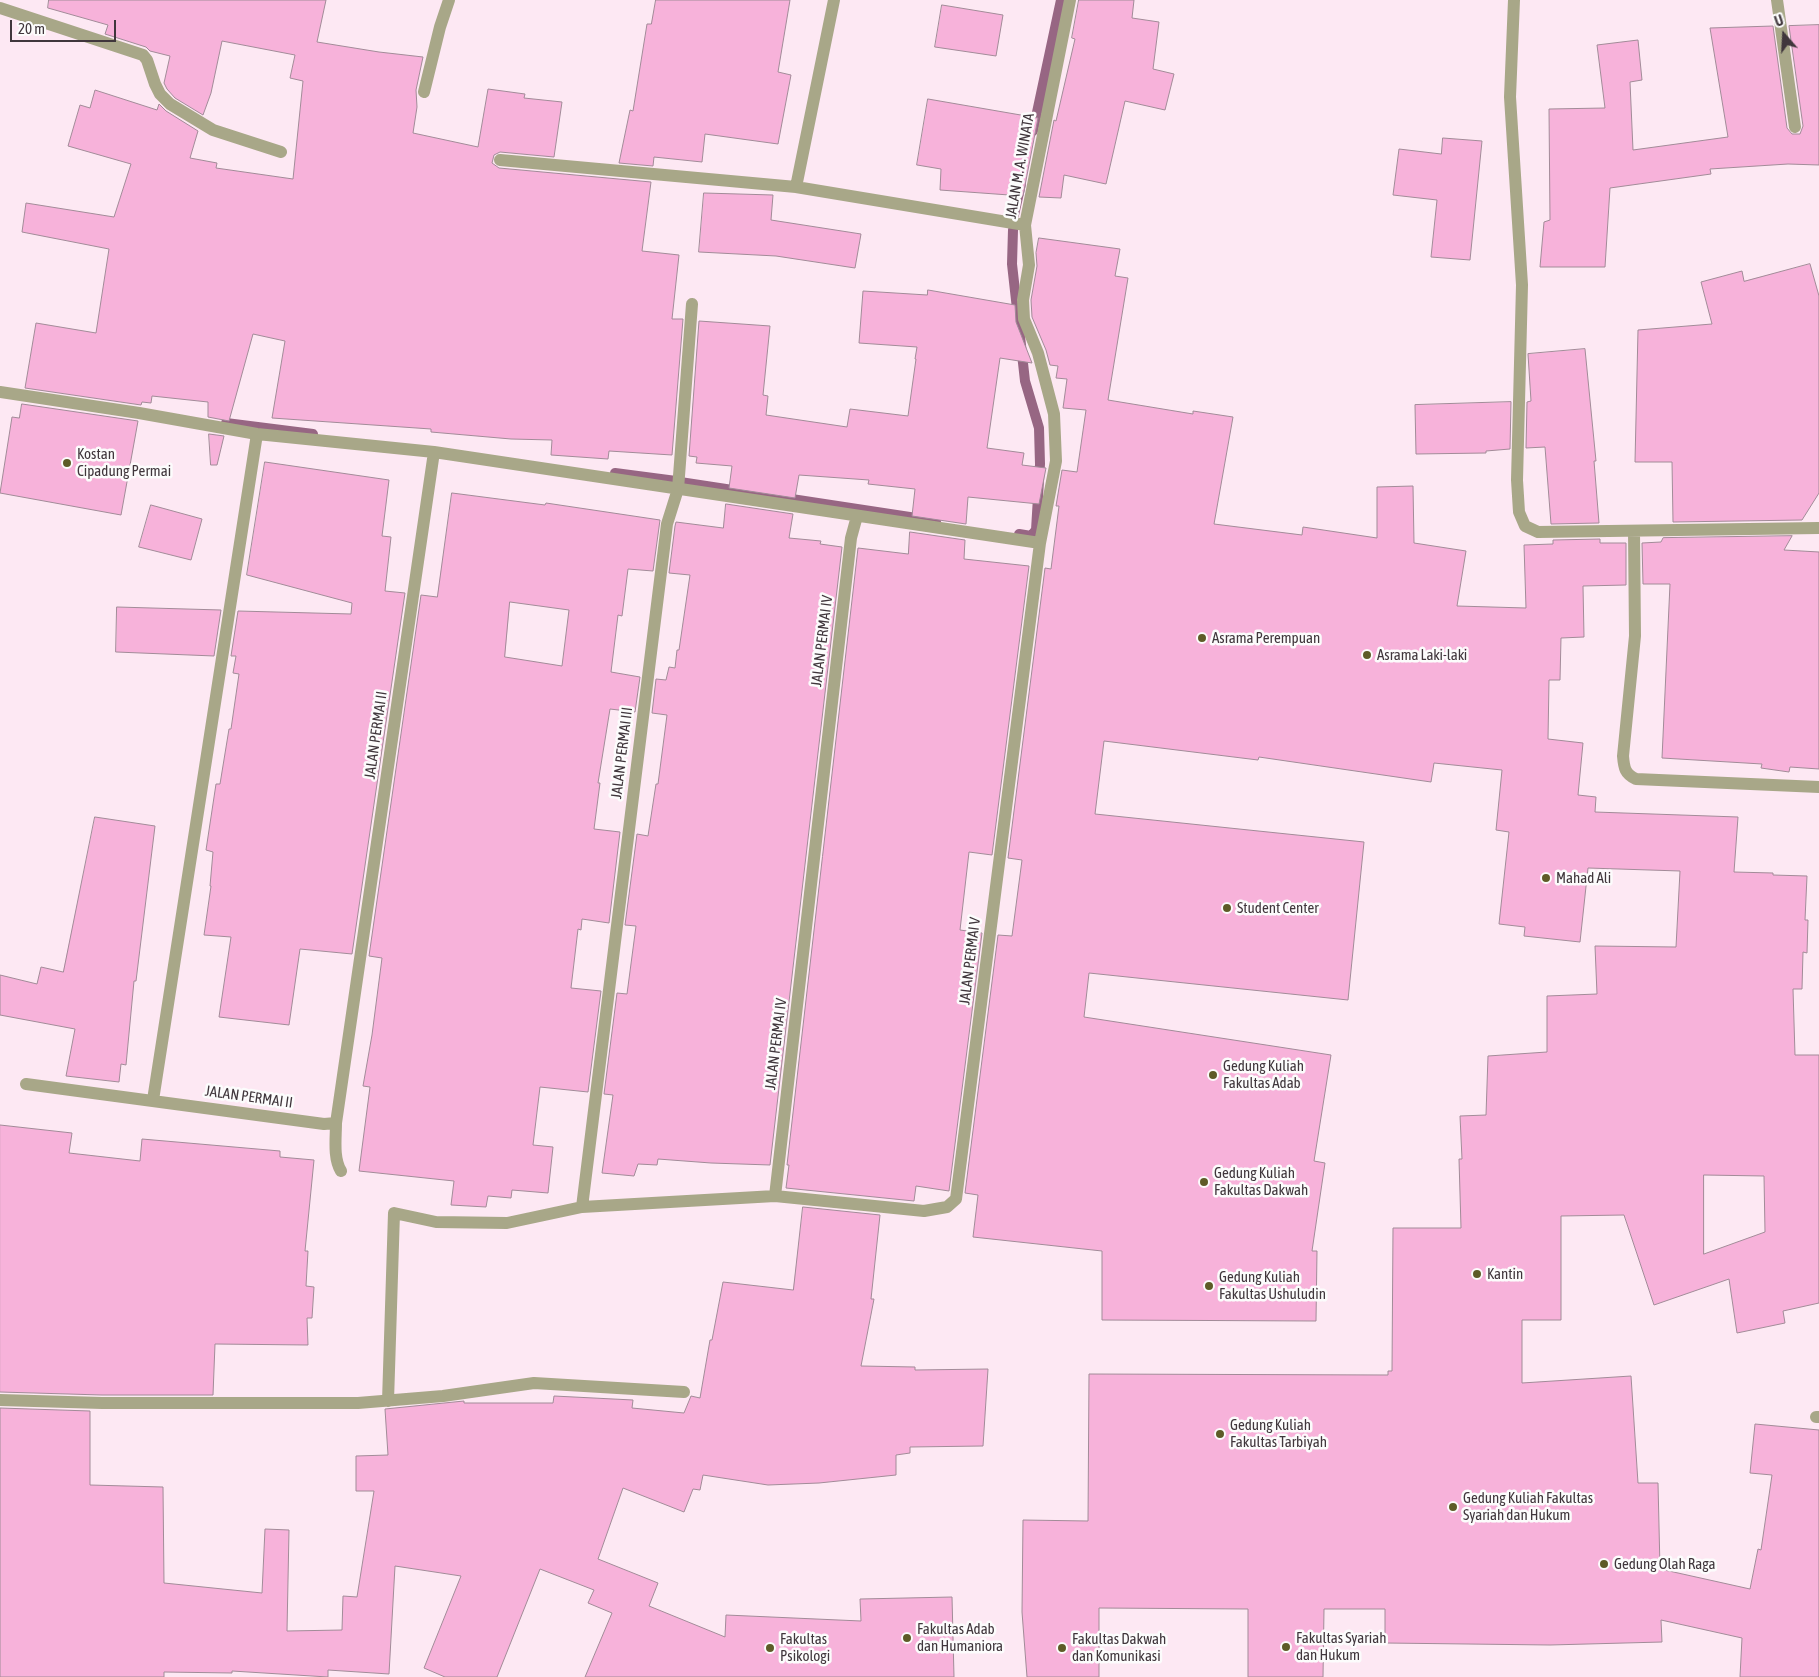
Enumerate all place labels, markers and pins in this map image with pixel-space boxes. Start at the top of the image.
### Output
place label: Kostan Cipadung Permai [77,445,171,480]
marker: Kostan Cipadung Permai [61,457,73,469]
place label: Asrama Perempuan [1212,629,1320,647]
marker: Asrama Perempuan [1196,632,1208,644]
place label: Asrama Laki-laki [1377,646,1467,664]
marker: Asrama Laki-laki [1361,649,1373,661]
place label: Mahad Ali [1556,869,1611,887]
marker: Mahad Ali [1540,872,1552,884]
place label: Student Center [1237,899,1319,917]
marker: Student Center [1221,902,1233,914]
place label: Gedung Kuliah Fakultas Adab [1223,1057,1304,1092]
marker: Gedung Kuliah Fakultas Adab [1207,1069,1219,1081]
place label: Gedung Kuliah Fakultas Dakwah [1214,1164,1308,1199]
marker: Gedung Kuliah Fakultas Dakwah [1198,1176,1210,1188]
place label: Kantin [1487,1265,1523,1283]
place label: Gedung Kuliah Fakultas Ushuludin [1219,1268,1326,1303]
marker: Kantin [1471,1268,1483,1280]
marker: Gedung Kuliah Fakultas Ushuludin [1203,1280,1215,1292]
place label: Gedung Kuliah Fakultas Tarbiyah [1230,1416,1327,1451]
marker: Gedung Kuliah Fakultas Tarbiyah [1214,1428,1226,1440]
place label: Gedung Kuliah Fakultas Syariah dan Hukum [1463,1489,1593,1524]
marker: Gedung Kuliah Fakultas Syariah dan Hukum [1447,1501,1459,1513]
place label: Gedung Olah Raga [1614,1555,1715,1573]
marker: Gedung Olah Raga [1598,1558,1610,1570]
place label: Fakultas Adab dan Humaniora [917,1620,1003,1655]
place label: Fakultas Syariah dan Hukum [1296,1629,1386,1664]
place label: Fakultas Psikologi [780,1630,830,1665]
place label: Fakultas Dakwah dan Komunikasi [1072,1630,1166,1665]
marker: Fakultas Adab dan Humaniora [901,1632,913,1644]
marker: Fakultas Syariah dan Hukum [1280,1641,1292,1653]
marker: Fakultas Psikologi [764,1642,776,1654]
marker: Fakultas Dakwah dan Komunikasi [1056,1642,1068,1654]

